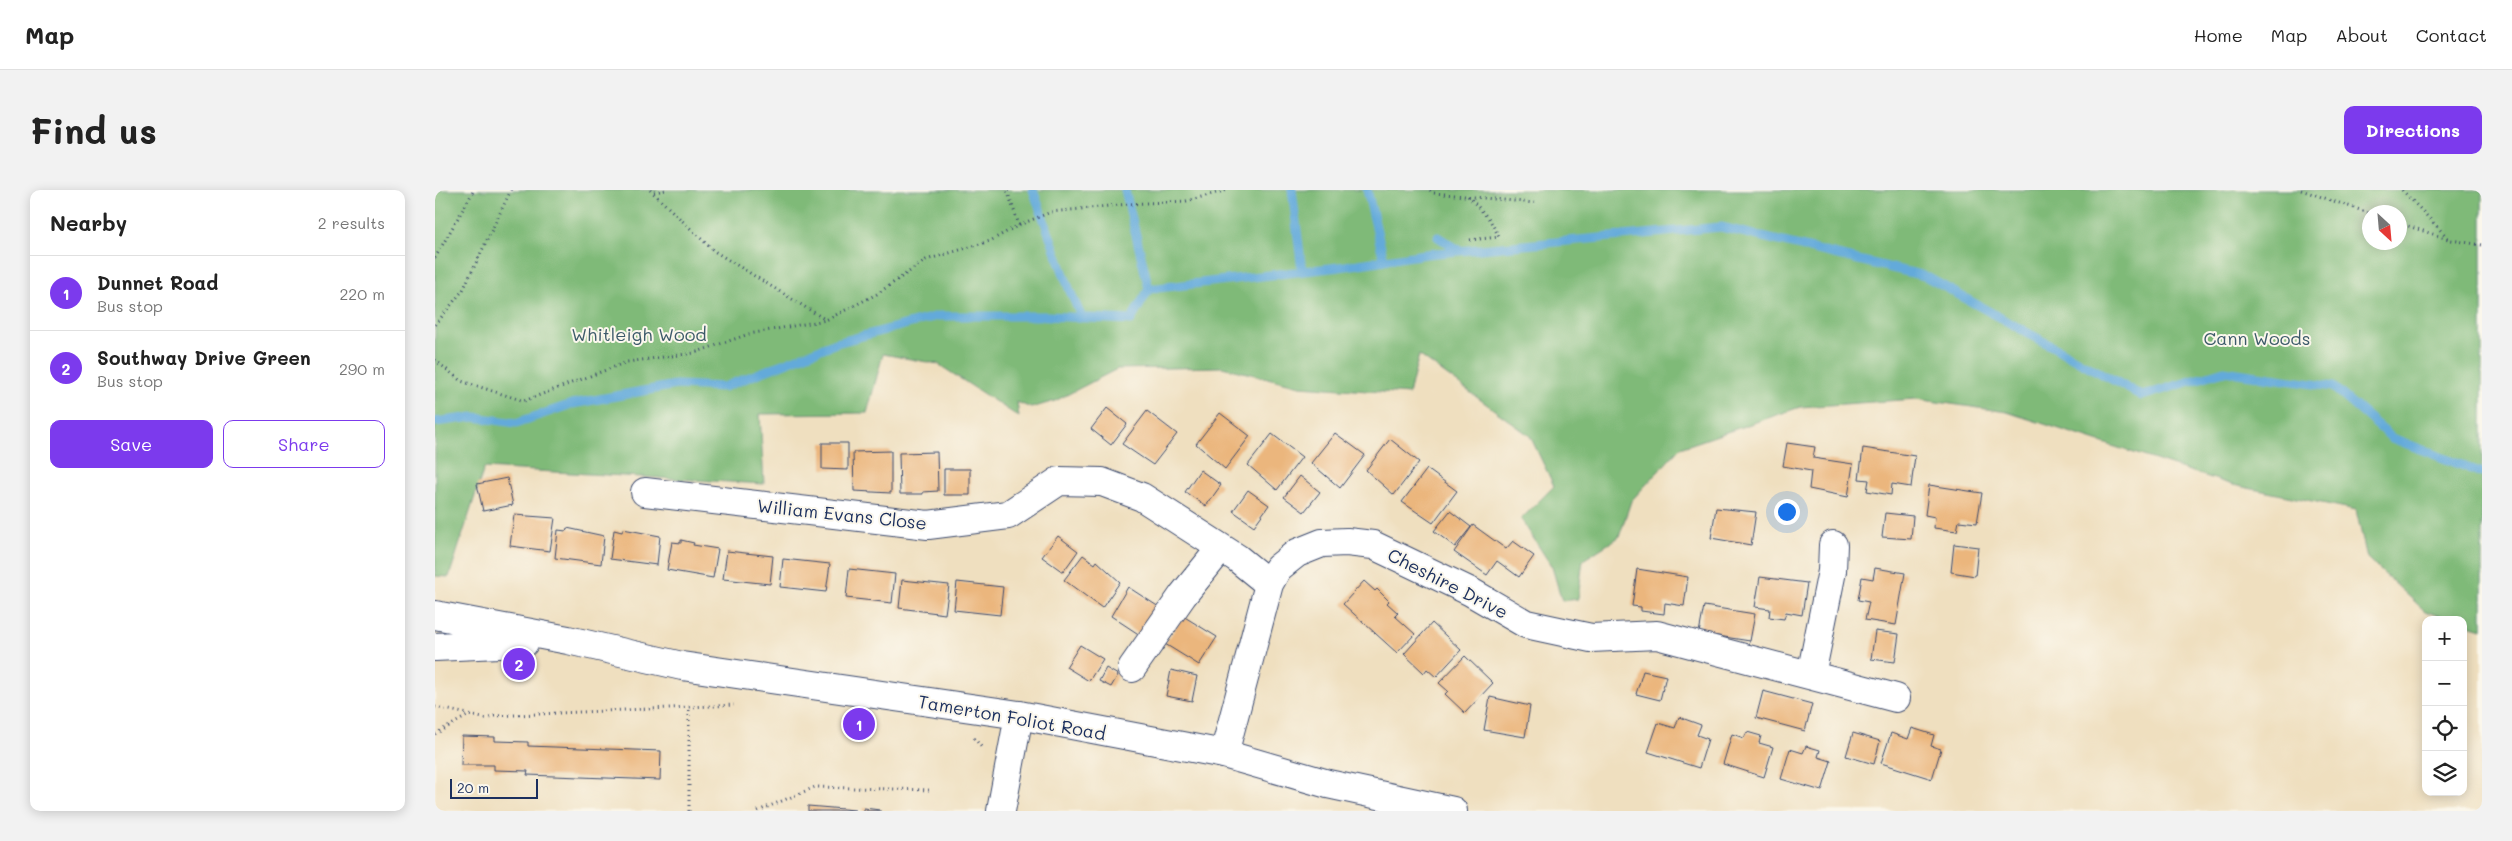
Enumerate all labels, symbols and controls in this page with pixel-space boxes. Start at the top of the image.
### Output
text: Map [25,19,74,50]
text: Home [2194,23,2243,47]
text: Map [2271,23,2307,47]
text: About [2335,23,2388,47]
text: Contact [2416,23,2487,47]
button: Directions [2344,106,2482,154]
text: Find us [30,107,157,153]
north arrow [2362,205,2407,250]
text: Nearby [50,209,127,236]
text: 2 results [318,212,385,233]
text: Dunnet Road [97,270,218,295]
text: 1 [62,283,70,304]
text: 220 m [339,283,385,304]
text: Bus stop [97,295,163,316]
park label: Whitleigh Wood [571,322,707,346]
park label: Cann Woods [2203,326,2311,350]
text: Southway Drive Green [97,345,311,370]
text: 2 [62,358,70,379]
text: 290 m [339,358,385,379]
text: Bus stop [97,370,163,391]
button: Save [50,420,213,468]
button: Share [223,420,385,468]
street label: William Evans Close [756,493,928,535]
your location [1774,499,1800,525]
street label: Cheshire Drive [1384,542,1512,624]
map controls [2422,616,2467,796]
button: + [2422,616,2467,661]
pin: 2 [503,645,535,683]
button: − [2422,661,2467,706]
street label: Tamerton Foliot Road [916,689,1108,745]
pin: 1 [843,705,875,743]
button: locate [2422,706,2467,751]
button: layers [2422,751,2467,796]
scale bar [450,776,537,799]
text: 20 m [457,778,489,797]

